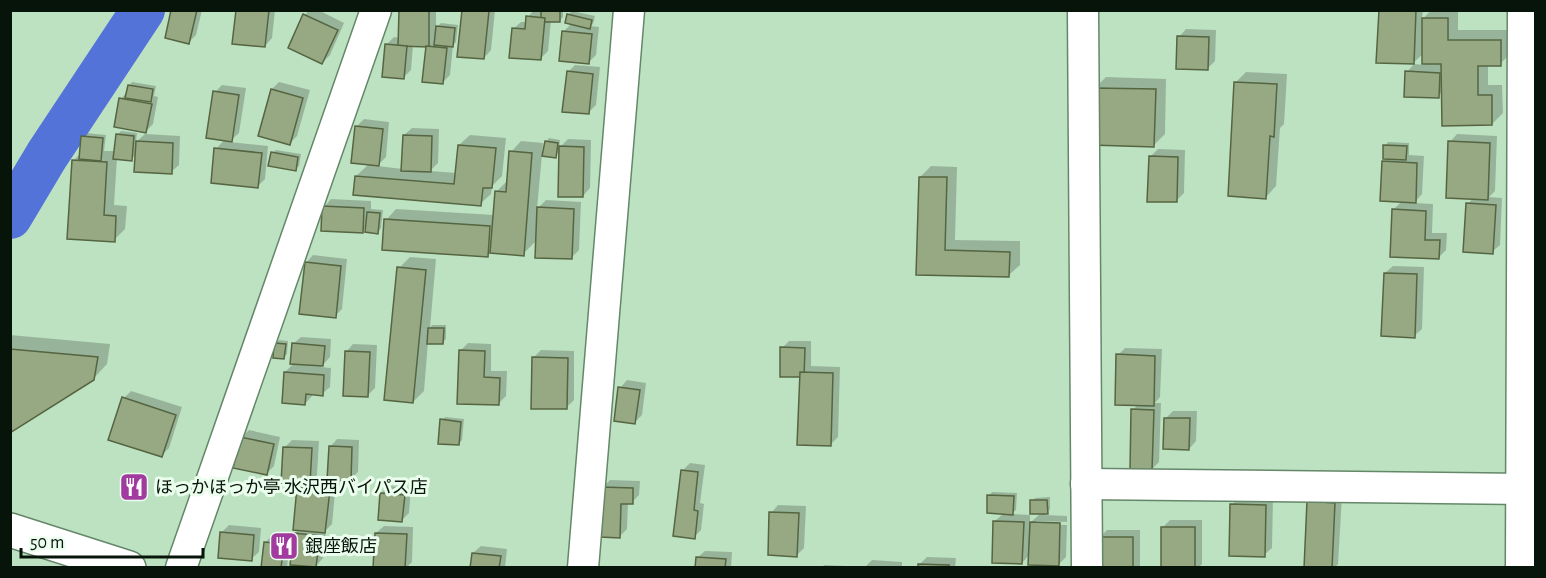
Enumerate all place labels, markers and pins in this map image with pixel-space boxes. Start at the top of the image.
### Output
restaurant icon: ほっかほっか亭 水沢西バイパス店 [118,471,150,503]
place label: ほっかほっか亭 水沢西バイパス店 [155,478,428,497]
restaurant icon: 銀座飯店 [268,530,300,562]
place label: 銀座飯店 [305,537,377,556]

